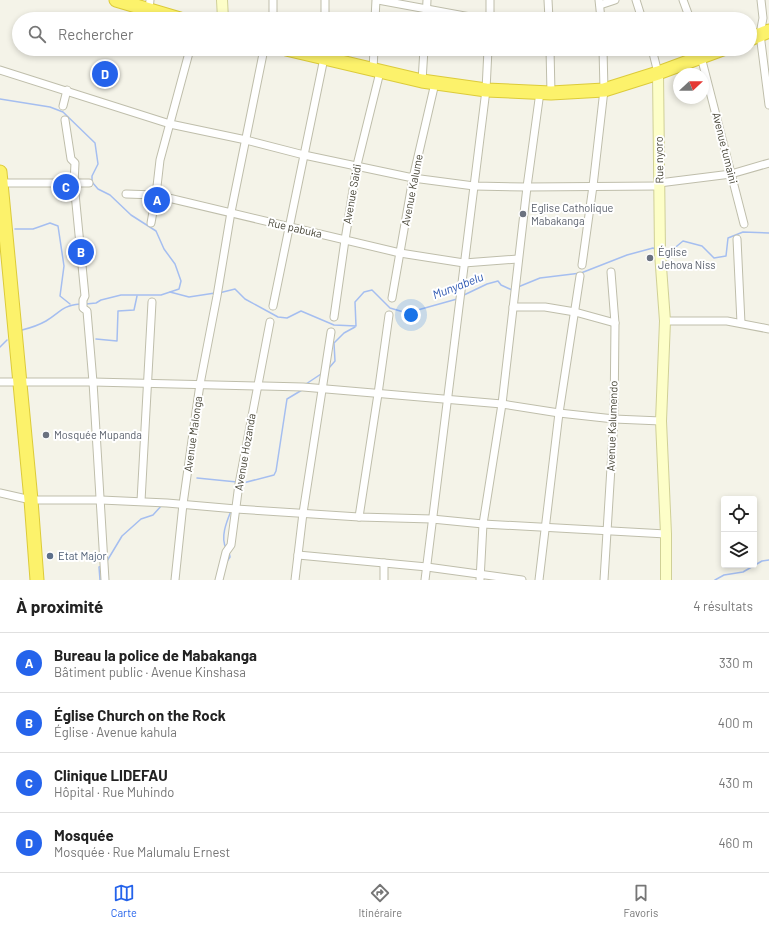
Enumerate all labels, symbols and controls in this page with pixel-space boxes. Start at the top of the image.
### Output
search box [12,12,757,56]
icon: search [26,23,48,45]
text: Rechercher [58,25,134,43]
pin: D [92,59,118,89]
north arrow [673,68,709,104]
street label: Avenue tumaini [710,111,741,185]
street label: Rue nyoro [652,136,665,184]
street label: Avenue Kalume [398,153,425,227]
street label: Avenue Saidi [340,163,363,225]
pin: C [53,172,79,202]
pin: A [144,185,170,215]
place label: Eglise Catholique Mabakanga [531,201,614,227]
marker: Eglise Catholique Mabakanga [518,209,528,219]
street label: Rue pabuka [267,215,324,240]
pin: B [68,237,94,267]
place label: Église Jehova Niss [658,245,715,271]
marker: Église Jehova Niss [645,253,655,263]
water label: Munyabelu [430,269,485,301]
your location [401,305,421,325]
street label: Avenue Kalumendo [603,380,620,472]
street label: Avenue Malonga [181,395,204,473]
street label: Avenue Hozanda [231,412,258,492]
place label: Mosquée Mupanda [54,428,142,441]
marker: Mosquée Mupanda [41,430,51,440]
map controls [721,496,757,568]
button: locate [721,496,757,532]
button: layers [721,532,757,568]
place label: Etat Major [58,549,107,562]
marker: Etat Major [45,551,55,561]
text: À proximité [16,596,103,616]
text: 4 résultats [693,598,753,614]
text: Bureau la police de Mabakanga [54,646,257,664]
text: A [25,655,33,671]
text: 330 m [719,655,753,671]
text: Bâtiment public · Avenue Kinshasa [54,664,246,680]
text: Église Church on the Rock [54,706,226,724]
text: B [25,715,33,731]
text: 400 m [718,715,753,731]
text: Église · Avenue kahula [54,724,177,740]
text: Clinique LIDEFAU [54,766,168,784]
text: C [25,775,33,791]
text: 430 m [718,775,753,791]
text: Hôpital · Rue Muhindo [54,784,174,800]
text: Mosquée [54,826,114,844]
text: D [25,835,33,851]
text: 460 m [718,835,753,851]
text: Mosquée · Rue Malumalu Ernest [54,844,230,860]
tab: Carte [111,882,137,919]
tab: Itinéraire [358,882,402,919]
tab: Favoris [624,882,658,919]

